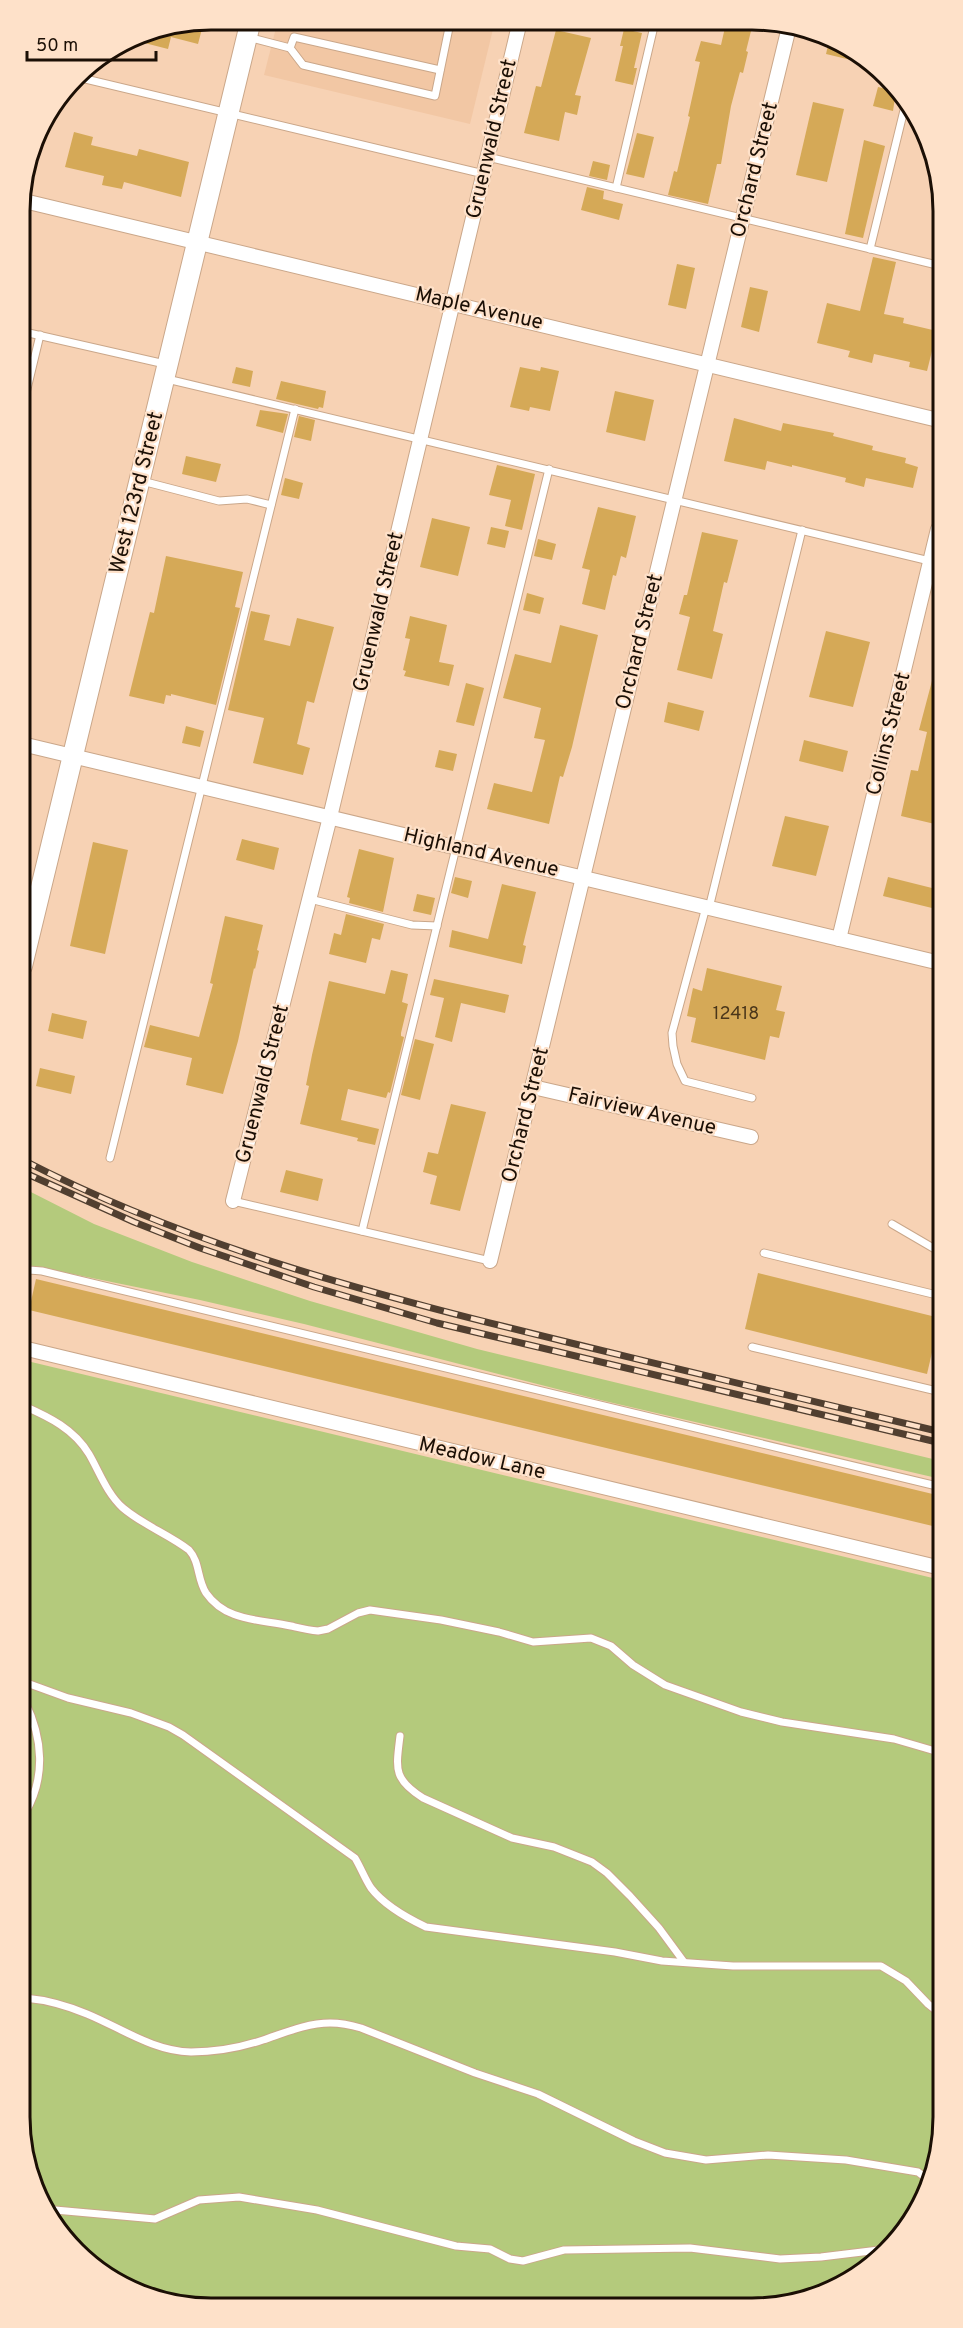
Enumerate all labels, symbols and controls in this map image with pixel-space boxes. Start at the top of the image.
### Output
scale bar [27,24,156,62]
text: 50 m [36,35,78,58]
street label: Gruenwald Street [460,56,524,222]
street label: Orchard Street [725,99,785,241]
street label: Maple Avenue [412,281,546,337]
street label: West 123rd Street [104,409,170,577]
street label: Gruenwald Street [347,529,411,695]
street label: Orchard Street [610,571,670,713]
street label: Collins Street [861,670,917,798]
street label: Highland Avenue [401,822,561,884]
street label: Gruenwald Street [230,1002,296,1166]
house number: 12418 [713,1003,759,1026]
street label: Orchard Street [496,1044,556,1186]
street label: Fairview Avenue [565,1082,719,1142]
street label: Meadow Lane [416,1431,548,1487]

